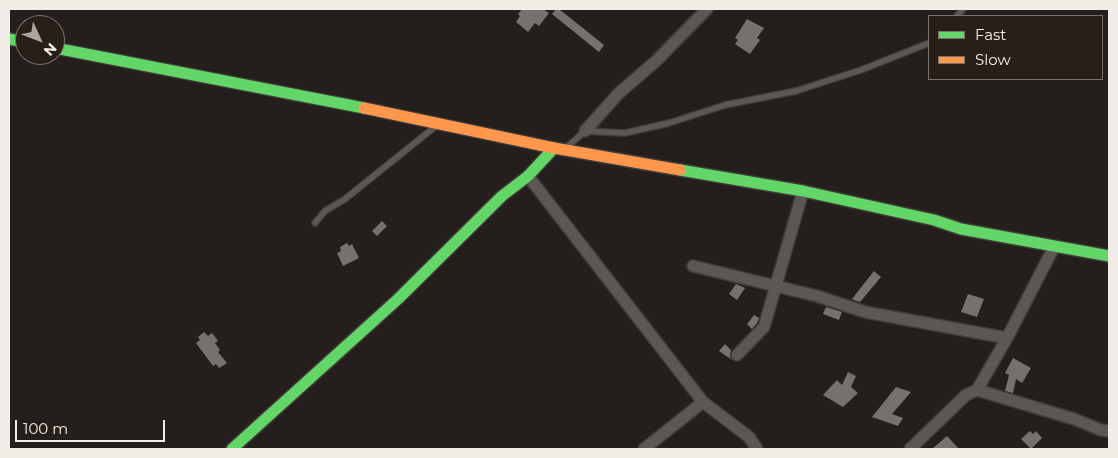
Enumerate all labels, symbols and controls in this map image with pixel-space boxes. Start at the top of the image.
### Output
north arrow [15,15,65,65]
legend [928,15,1103,80]
text: Fast [975,25,1006,44]
text: N [40,39,61,60]
text: Slow [975,50,1011,69]
scale bar [18,410,168,442]
text: 100 m [23,419,68,438]

